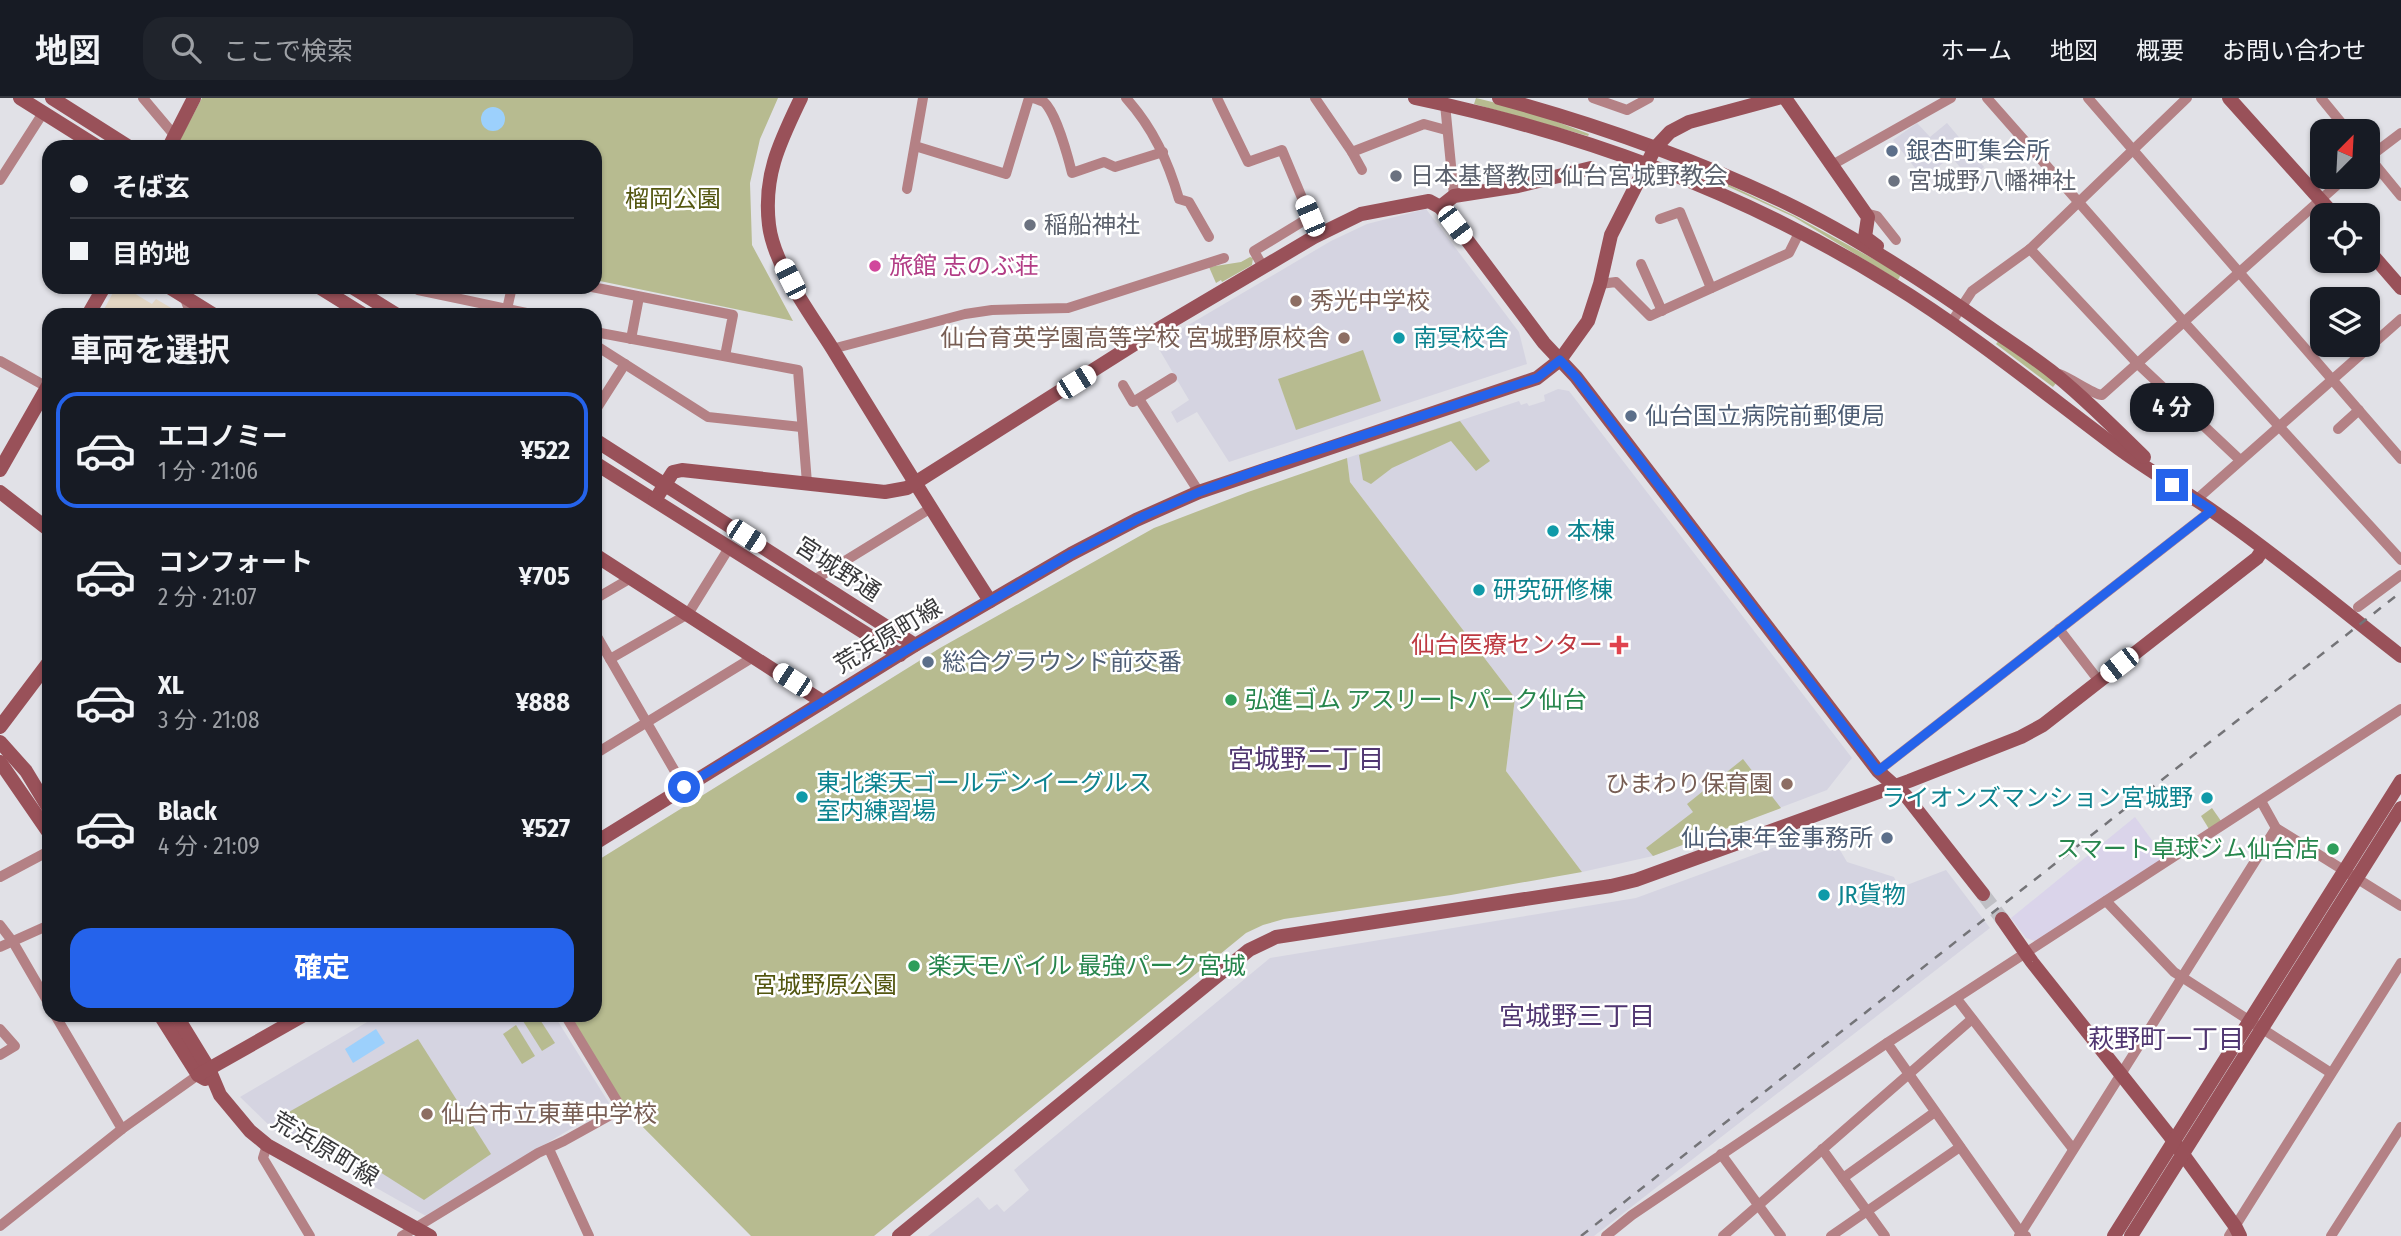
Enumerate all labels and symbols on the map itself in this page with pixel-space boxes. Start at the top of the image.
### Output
north arrow [2310,119,2380,189]
place label: 銀杏町集会所 [1906,137,2050,165]
marker: 銀杏町集会所 [1884,143,1900,159]
place label: 日本基督教団 仙台宮城野教会 [1410,162,1728,190]
place label: 宮城野八幡神社 [1908,167,2076,195]
marker: 日本基督教団 仙台宮城野教会 [1388,168,1404,184]
marker: 宮城野八幡神社 [1886,173,1902,189]
park label: 榴岡公園 [625,185,721,213]
car [1293,193,1328,239]
car [1434,202,1477,248]
place label: 稲船神社 [1044,211,1140,239]
marker: 稲船神社 [1022,217,1038,233]
place label: 旅館 志のぶ荘 [889,252,1039,280]
car [772,256,809,302]
marker: 旅館 志のぶ荘 [867,258,883,274]
place label: 秀光中学校 [1310,287,1430,315]
marker: 秀光中学校 [1288,293,1304,309]
place label: 仙台育英学園高等学校 宮城野原校舎 [940,324,1330,352]
place label: 南冥校舎 [1413,324,1509,352]
marker: 仙台育英学園高等学校 宮城野原校舎 [1336,330,1352,346]
marker: 南冥校舎 [1391,330,1407,346]
car [1053,362,1100,402]
callout: 4 分 [2130,384,2214,432]
place label: 仙台国立病院前郵便局 [1645,402,1885,430]
marker: 仙台国立病院前郵便局 [1623,408,1639,424]
route end [2156,469,2188,501]
car [723,516,770,556]
place label: 本棟 [1567,517,1615,545]
marker: 本棟 [1545,523,1561,539]
street label: 宮城野通 [790,531,886,607]
place label: 研究研修棟 [1493,576,1613,604]
marker: 研究研修棟 [1471,582,1487,598]
street label: 荒浜原町線 [829,593,947,679]
place label: 仙台医療センター [1411,631,1603,659]
marker: 仙台医療センター [1609,635,1629,655]
car [2096,644,2143,686]
place label: 総合グラウンド前交番 [942,648,1182,676]
marker: 総合グラウンド前交番 [920,654,936,670]
car [769,660,816,700]
place label: 弘進ゴム アスリートパーク仙台 [1245,686,1587,714]
marker: 弘進ゴム アスリートパーク仙台 [1223,692,1239,708]
district label: 宮城野二丁目 [1228,744,1384,775]
place label: 東北楽天ゴールデンイーグルス 室内練習場 [816,769,1152,825]
place label: ひまわり保育園 [1605,770,1773,798]
route start [668,771,700,803]
marker: ひまわり保育園 [1779,776,1795,792]
place label: ライオンズマンション宮城野 [1881,784,2193,812]
marker: 東北楽天ゴールデンイーグルス 室内練習場 [794,789,810,805]
marker: ライオンズマンション宮城野 [2199,790,2215,806]
place label: 仙台東年金事務所 [1681,824,1873,852]
marker: 仙台東年金事務所 [1879,830,1895,846]
place label: スマート卓球ジム仙台店 [2056,835,2319,863]
marker: スマート卓球ジム仙台店 [2325,841,2341,857]
place label: JR貨物 [1838,881,1906,909]
marker: JR貨物 [1816,887,1832,903]
place label: 楽天モバイル 最強パーク宮城 [928,952,1246,980]
marker: 楽天モバイル 最強パーク宮城 [906,958,922,974]
park label: 宮城野原公園 [753,971,897,999]
district label: 宮城野三丁目 [1499,1001,1655,1032]
district label: 萩野町一丁目 [2088,1024,2244,1055]
place label: 仙台市立東華中学校 [441,1100,657,1128]
street label: 荒浜原町線 [266,1106,384,1192]
marker: 仙台市立東華中学校 [419,1106,435,1122]

